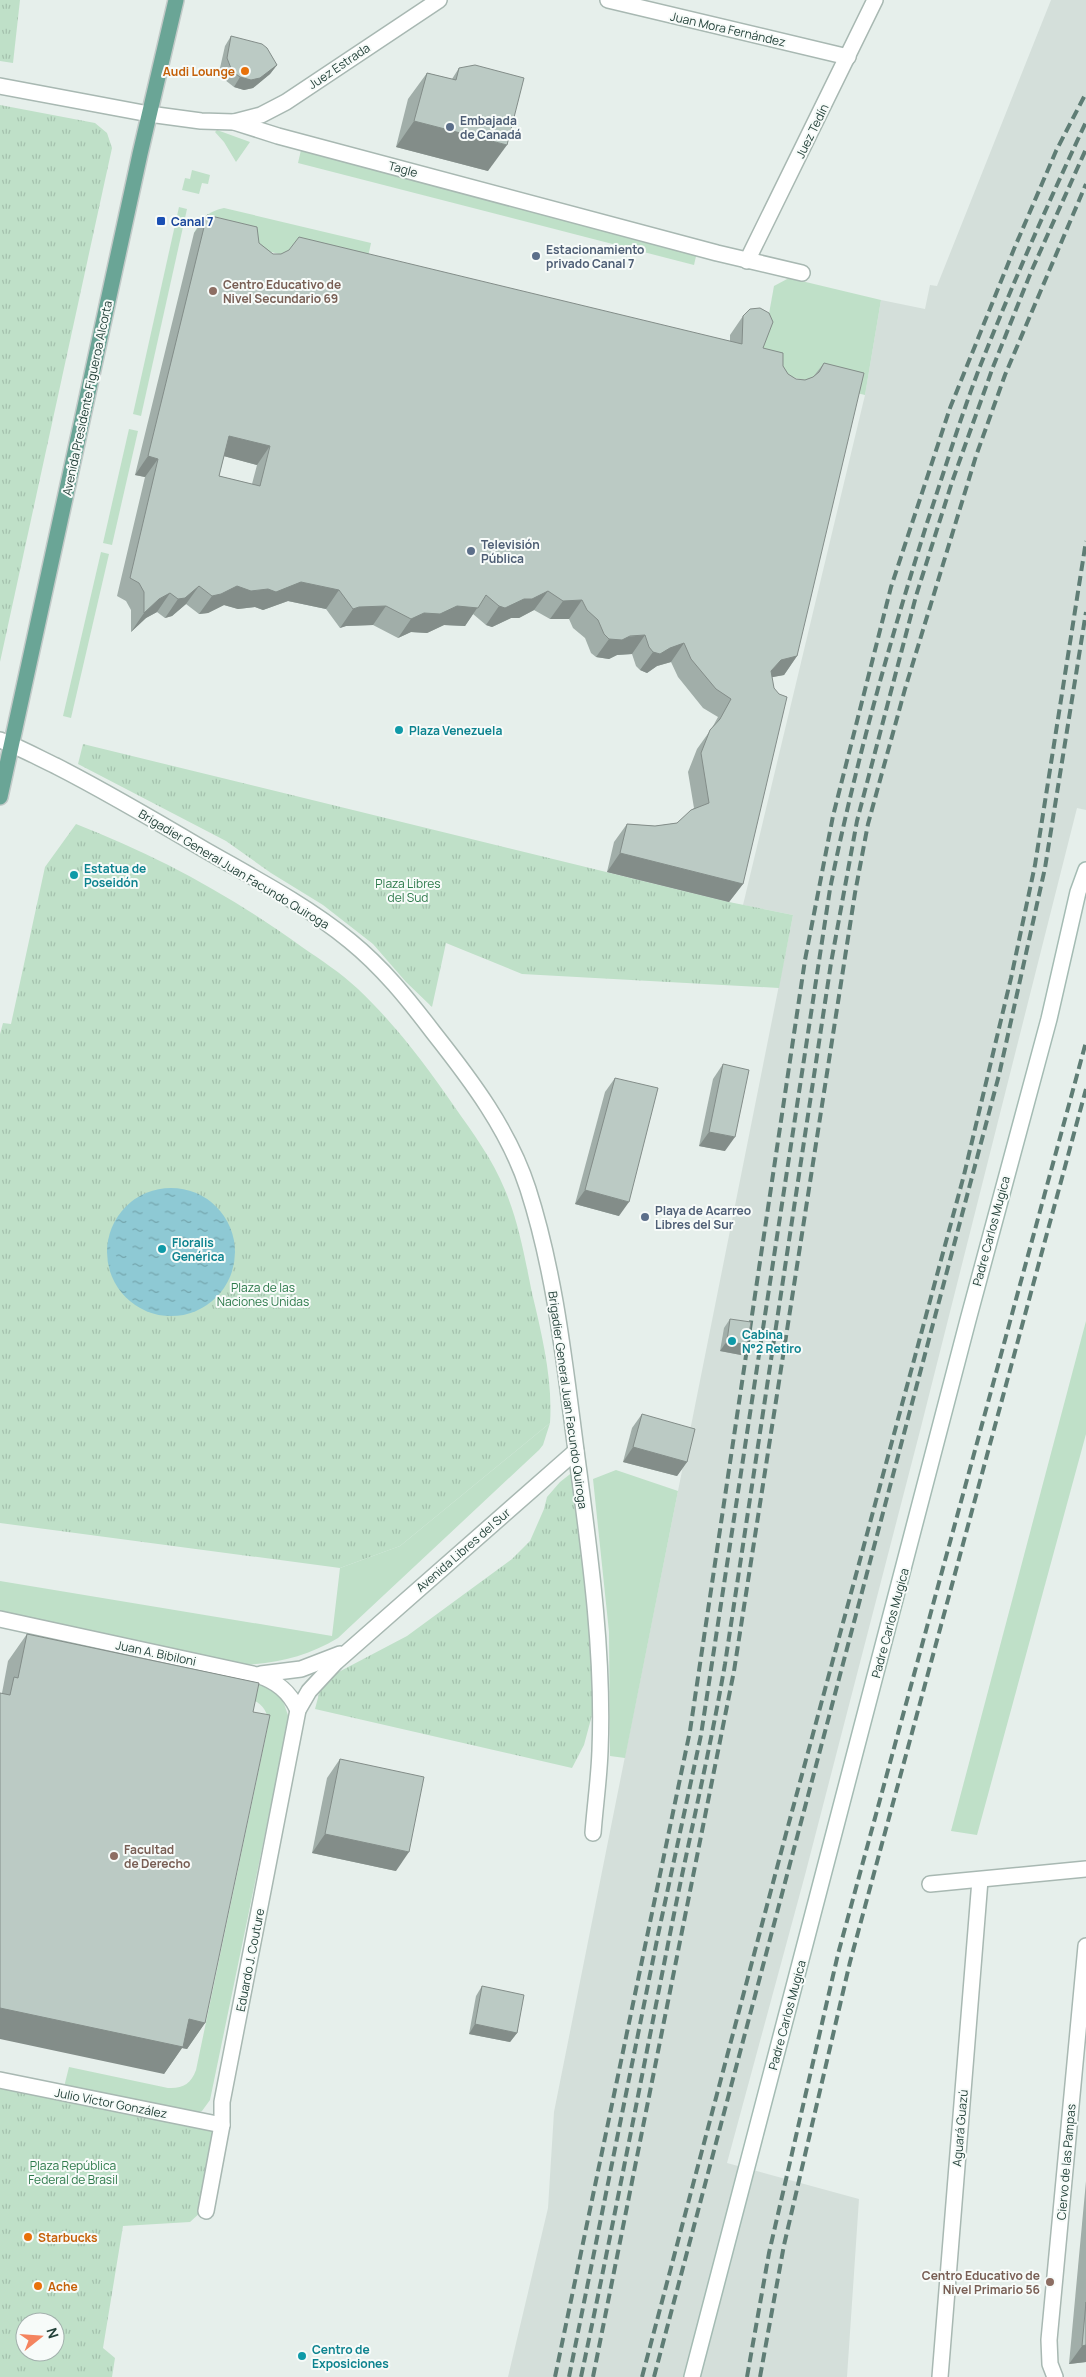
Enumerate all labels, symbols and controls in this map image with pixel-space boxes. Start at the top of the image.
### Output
street label: Juan Mora Fernández [669,7,787,51]
street label: Juez Estrada [305,39,373,93]
place label: Audi Lounge [163,63,235,80]
marker: Audi Lounge [239,65,251,77]
street label: Juez Tedín [791,101,833,161]
place label: Embajada de Canadá [460,112,522,143]
marker: Embajada de Canadá [444,121,456,133]
street label: Tagle [386,157,420,181]
place label: Canal 7 [171,213,213,230]
marker: Canal 7 [155,215,167,227]
place label: Estacionamiento privado Canal 7 [546,241,645,272]
marker: Estacionamiento privado Canal 7 [530,250,542,262]
place label: Centro Educativo de Nivel Secundario 69 [223,276,341,307]
marker: Centro Educativo de Nivel Secundario 69 [207,285,219,297]
street label: Avenida Presidente Figueroa Alcorta [58,299,116,497]
place label: Televisión Pública [481,536,540,567]
marker: Televisión Pública [465,545,477,557]
place label: Plaza Venezuela [409,722,502,739]
marker: Plaza Venezuela [393,724,405,736]
street label: Brigadier General Juan Facundo Quiroga [135,805,333,933]
place label: Estatua de Poseidón [84,860,146,891]
marker: Estatua de Poseidón [68,869,80,881]
park label: Plaza Libres del Sud [375,875,441,906]
street label: Padre Carlos Mugica [968,1174,1014,1288]
place label: Playa de Acarreo Libres del Sur [655,1202,751,1233]
marker: Playa de Acarreo Libres del Sur [639,1211,651,1223]
place label: Floralis Genérica [172,1234,225,1265]
marker: Floralis Genérica [156,1243,168,1255]
park label: Plaza de las Naciones Unidas [217,1279,309,1310]
street label: Brigadier General Juan Facundo Quiroga [544,1290,592,1510]
place label: Cabina N°2 Retiro [742,1326,801,1357]
marker: Cabina N°2 Retiro [726,1335,738,1347]
street label: Avenida Libres del Sur [412,1504,514,1596]
street label: Padre Carlos Mugica [867,1566,913,1680]
street label: Juan A. Bibiloni [114,1636,198,1670]
place label: Facultad de Derecho [124,1841,190,1872]
marker: Facultad de Derecho [108,1850,120,1862]
street label: Eduardo J. Couture [232,1907,268,2013]
street label: Padre Carlos Mugica [764,1958,810,2072]
street label: Julio Víctor González [53,2084,169,2122]
street label: Aguará Guazú [948,2089,972,2167]
street label: Ciervo de las Pampas [1052,2103,1080,2221]
park label: Plaza República Federal de Brasil [28,2157,118,2188]
place label: Starbucks [38,2229,98,2246]
marker: Starbucks [22,2231,34,2243]
place label: Centro Educativo de Nivel Primario 56 [922,2267,1040,2298]
marker: Centro Educativo de Nivel Primario 56 [1044,2276,1056,2288]
place label: Ache [48,2278,78,2295]
marker: Ache [32,2280,44,2292]
north arrow [15,2312,65,2362]
text: N [42,2325,63,2341]
place label: Centro de Exposiciones [312,2341,389,2372]
marker: Centro de Exposiciones [296,2350,308,2362]

